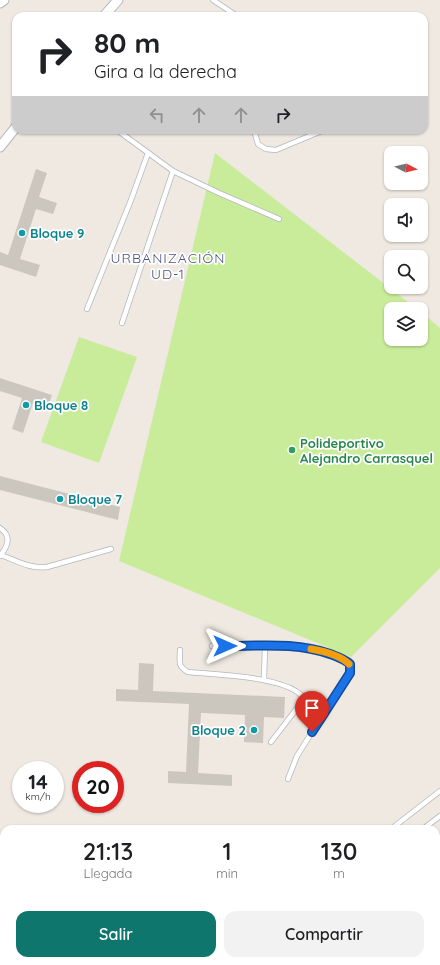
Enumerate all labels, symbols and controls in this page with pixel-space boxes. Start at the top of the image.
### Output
text: 80 m [94,25,160,60]
icon: right [28,28,80,80]
text: Gira a la derecha [94,60,237,83]
icon: left [146,104,168,126]
icon: ahead [188,104,210,126]
icon: ahead [230,104,252,126]
icon: right [272,104,294,126]
north arrow [384,146,428,190]
map controls [384,146,428,346]
button: sound [384,198,428,242]
place label: Bloque 9 [30,225,84,241]
marker: Bloque 9 [17,228,27,238]
district label: URBANIZACIÓN UD-1 [111,249,225,283]
button: search [384,250,428,294]
button: layers [384,302,428,346]
place label: Bloque 8 [34,397,88,413]
marker: Bloque 8 [21,400,31,410]
place label: Polideportivo Alejandro Carrasquel [300,435,433,466]
marker: Polideportivo Alejandro Carrasquel [287,445,297,455]
place label: Bloque 7 [68,491,122,507]
marker: Bloque 7 [55,494,65,504]
position arrow [204,625,246,667]
pin [295,691,329,732]
icon: arrive [301,697,323,719]
place label: Bloque 2 [192,722,246,738]
marker: Bloque 2 [249,725,259,735]
speed limit sign: 20 [72,761,124,813]
text: 14 [28,769,48,794]
text: km/h [25,790,51,803]
text: 21:13 [83,836,133,866]
text: 1 [222,836,232,866]
text: 130 [321,836,357,866]
text: Llegada [84,865,132,881]
text: min [216,865,238,881]
text: m [333,865,345,881]
button: Salir [16,911,216,957]
button: Compartir [224,911,424,957]

